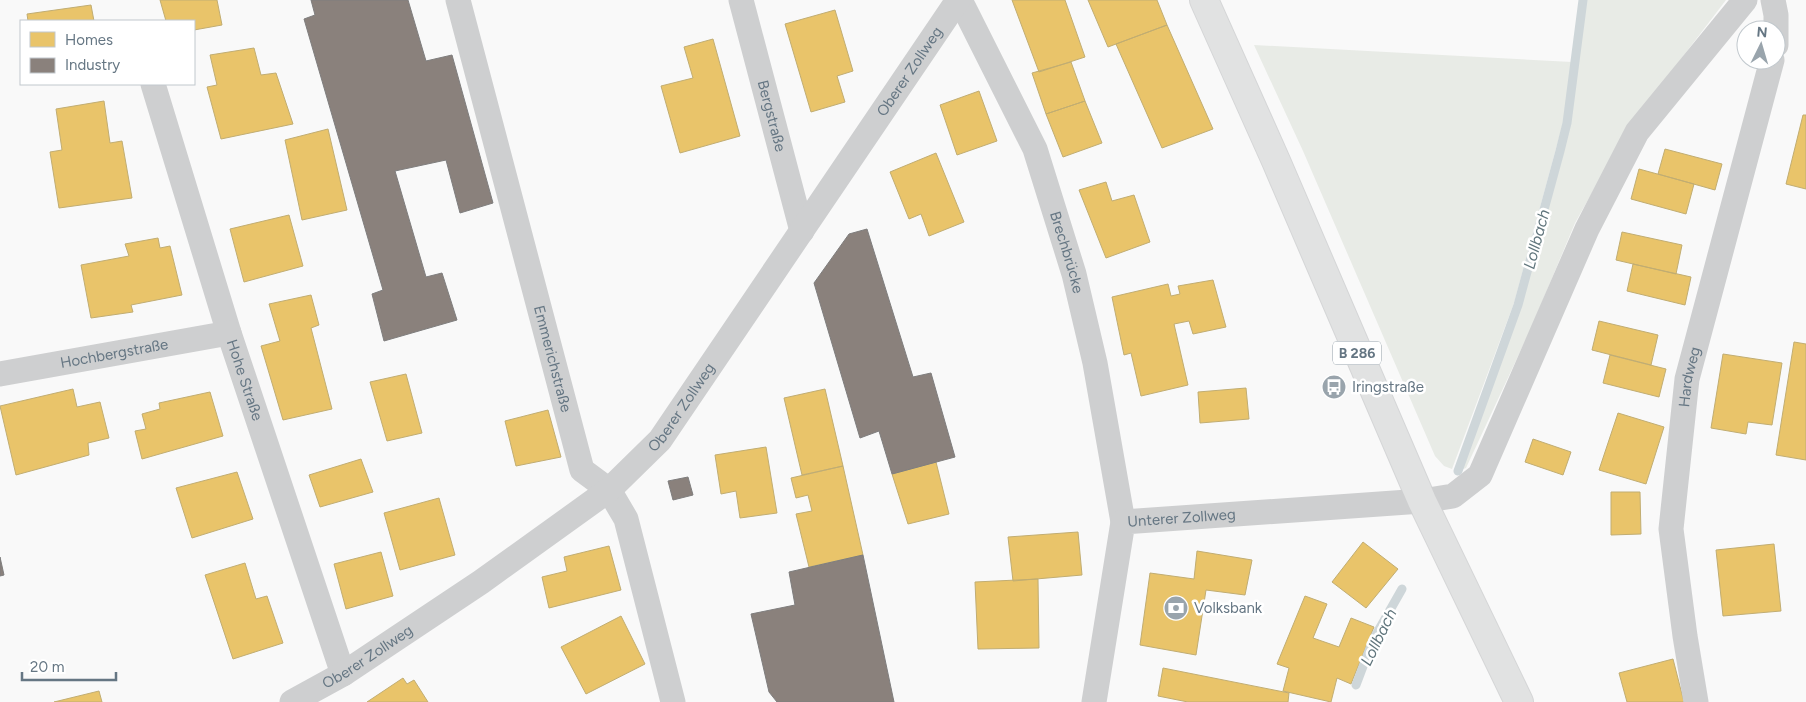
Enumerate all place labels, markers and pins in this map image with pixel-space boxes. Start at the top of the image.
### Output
bus stop icon: Iringstraße [1321,374,1347,400]
place label: Iringstraße [1352,378,1424,396]
bank icon: Volksbank [1163,595,1189,621]
place label: Volksbank [1194,599,1263,617]

